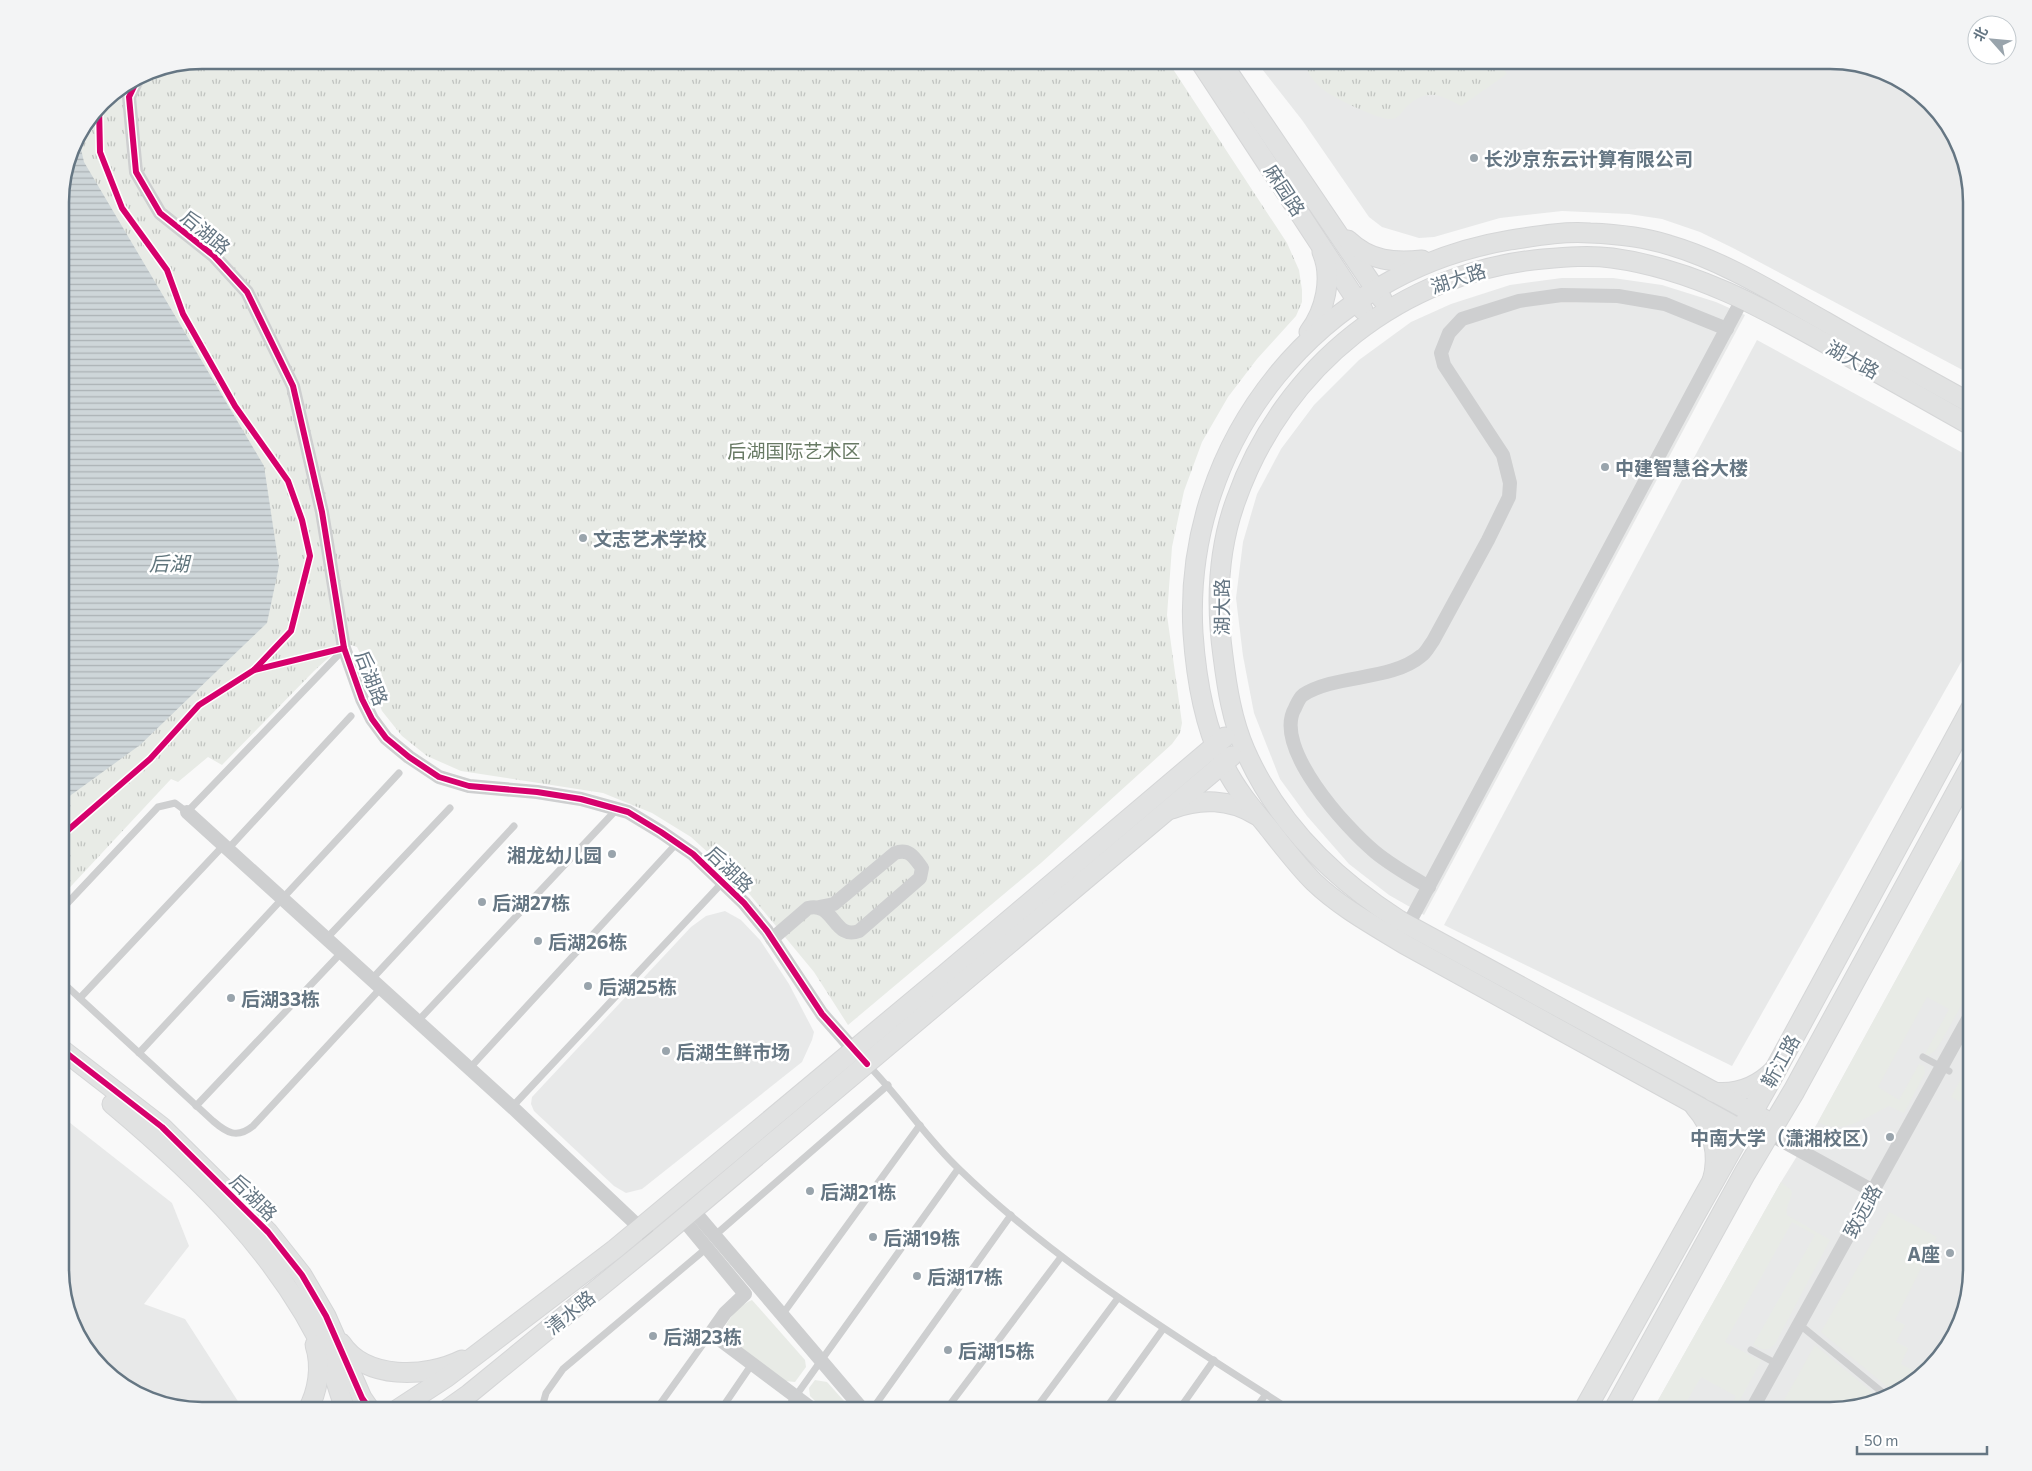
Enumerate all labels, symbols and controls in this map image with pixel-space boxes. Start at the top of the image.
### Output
north arrow [1967,15,2017,65]
text: 北 [1969,24,1991,44]
place label: 长沙京东云计算有限公司 [1484,147,1693,170]
marker: 长沙京东云计算有限公司 [1468,152,1480,164]
street label: 麻园路 [1260,160,1310,220]
street label: 后湖路 [177,205,235,259]
street label: 湖大路 [1427,258,1489,298]
street label: 湖大路 [1822,335,1884,383]
park label: 后湖国际艺术区 [727,439,861,462]
place label: 中建智慧谷大楼 [1615,456,1748,479]
marker: 中建智慧谷大楼 [1599,461,1611,473]
place label: 文志艺术学校 [593,527,707,550]
marker: 文志艺术学校 [577,532,589,544]
water label: 后湖 [149,551,192,575]
street label: 湖大路 [1210,578,1233,636]
street label: 后湖路 [351,647,393,709]
street label: 后湖路 [702,841,758,897]
place label: 湘龙幼儿园 [507,843,602,866]
marker: 湘龙幼儿园 [606,848,618,860]
place label: 后湖27栋 [492,891,570,914]
marker: 后湖27栋 [476,896,488,908]
place label: 后湖26栋 [548,930,627,953]
marker: 后湖26栋 [532,935,544,947]
place label: 后湖25栋 [598,975,677,998]
marker: 后湖25栋 [582,980,594,992]
place label: 后湖33栋 [241,987,320,1010]
marker: 后湖33栋 [225,992,237,1004]
street label: 靳江路 [1756,1030,1804,1092]
place label: 后湖生鲜市场 [676,1040,790,1063]
marker: 后湖生鲜市场 [660,1045,672,1057]
place label: 中南大学（潇湘校区） [1690,1126,1880,1149]
marker: 中南大学（潇湘校区） [1884,1131,1896,1143]
street label: 后湖路 [226,1169,282,1225]
place label: 后湖21栋 [820,1180,896,1203]
street label: 致远路 [1838,1180,1886,1242]
marker: 后湖21栋 [804,1185,816,1197]
place label: 后湖19栋 [883,1226,960,1249]
marker: 后湖19栋 [867,1231,879,1243]
place label: A座 [1907,1242,1940,1265]
marker: A座 [1944,1247,1956,1259]
place label: 后湖17栋 [927,1265,1003,1288]
marker: 后湖17栋 [911,1270,923,1282]
street label: 清水路 [541,1285,599,1339]
place label: 后湖23栋 [663,1325,742,1348]
marker: 后湖23栋 [647,1330,659,1342]
place label: 后湖15栋 [958,1339,1035,1362]
marker: 后湖15栋 [942,1344,954,1356]
scale bar [1857,1424,1987,1456]
text: 50 m [1864,1431,1898,1449]

